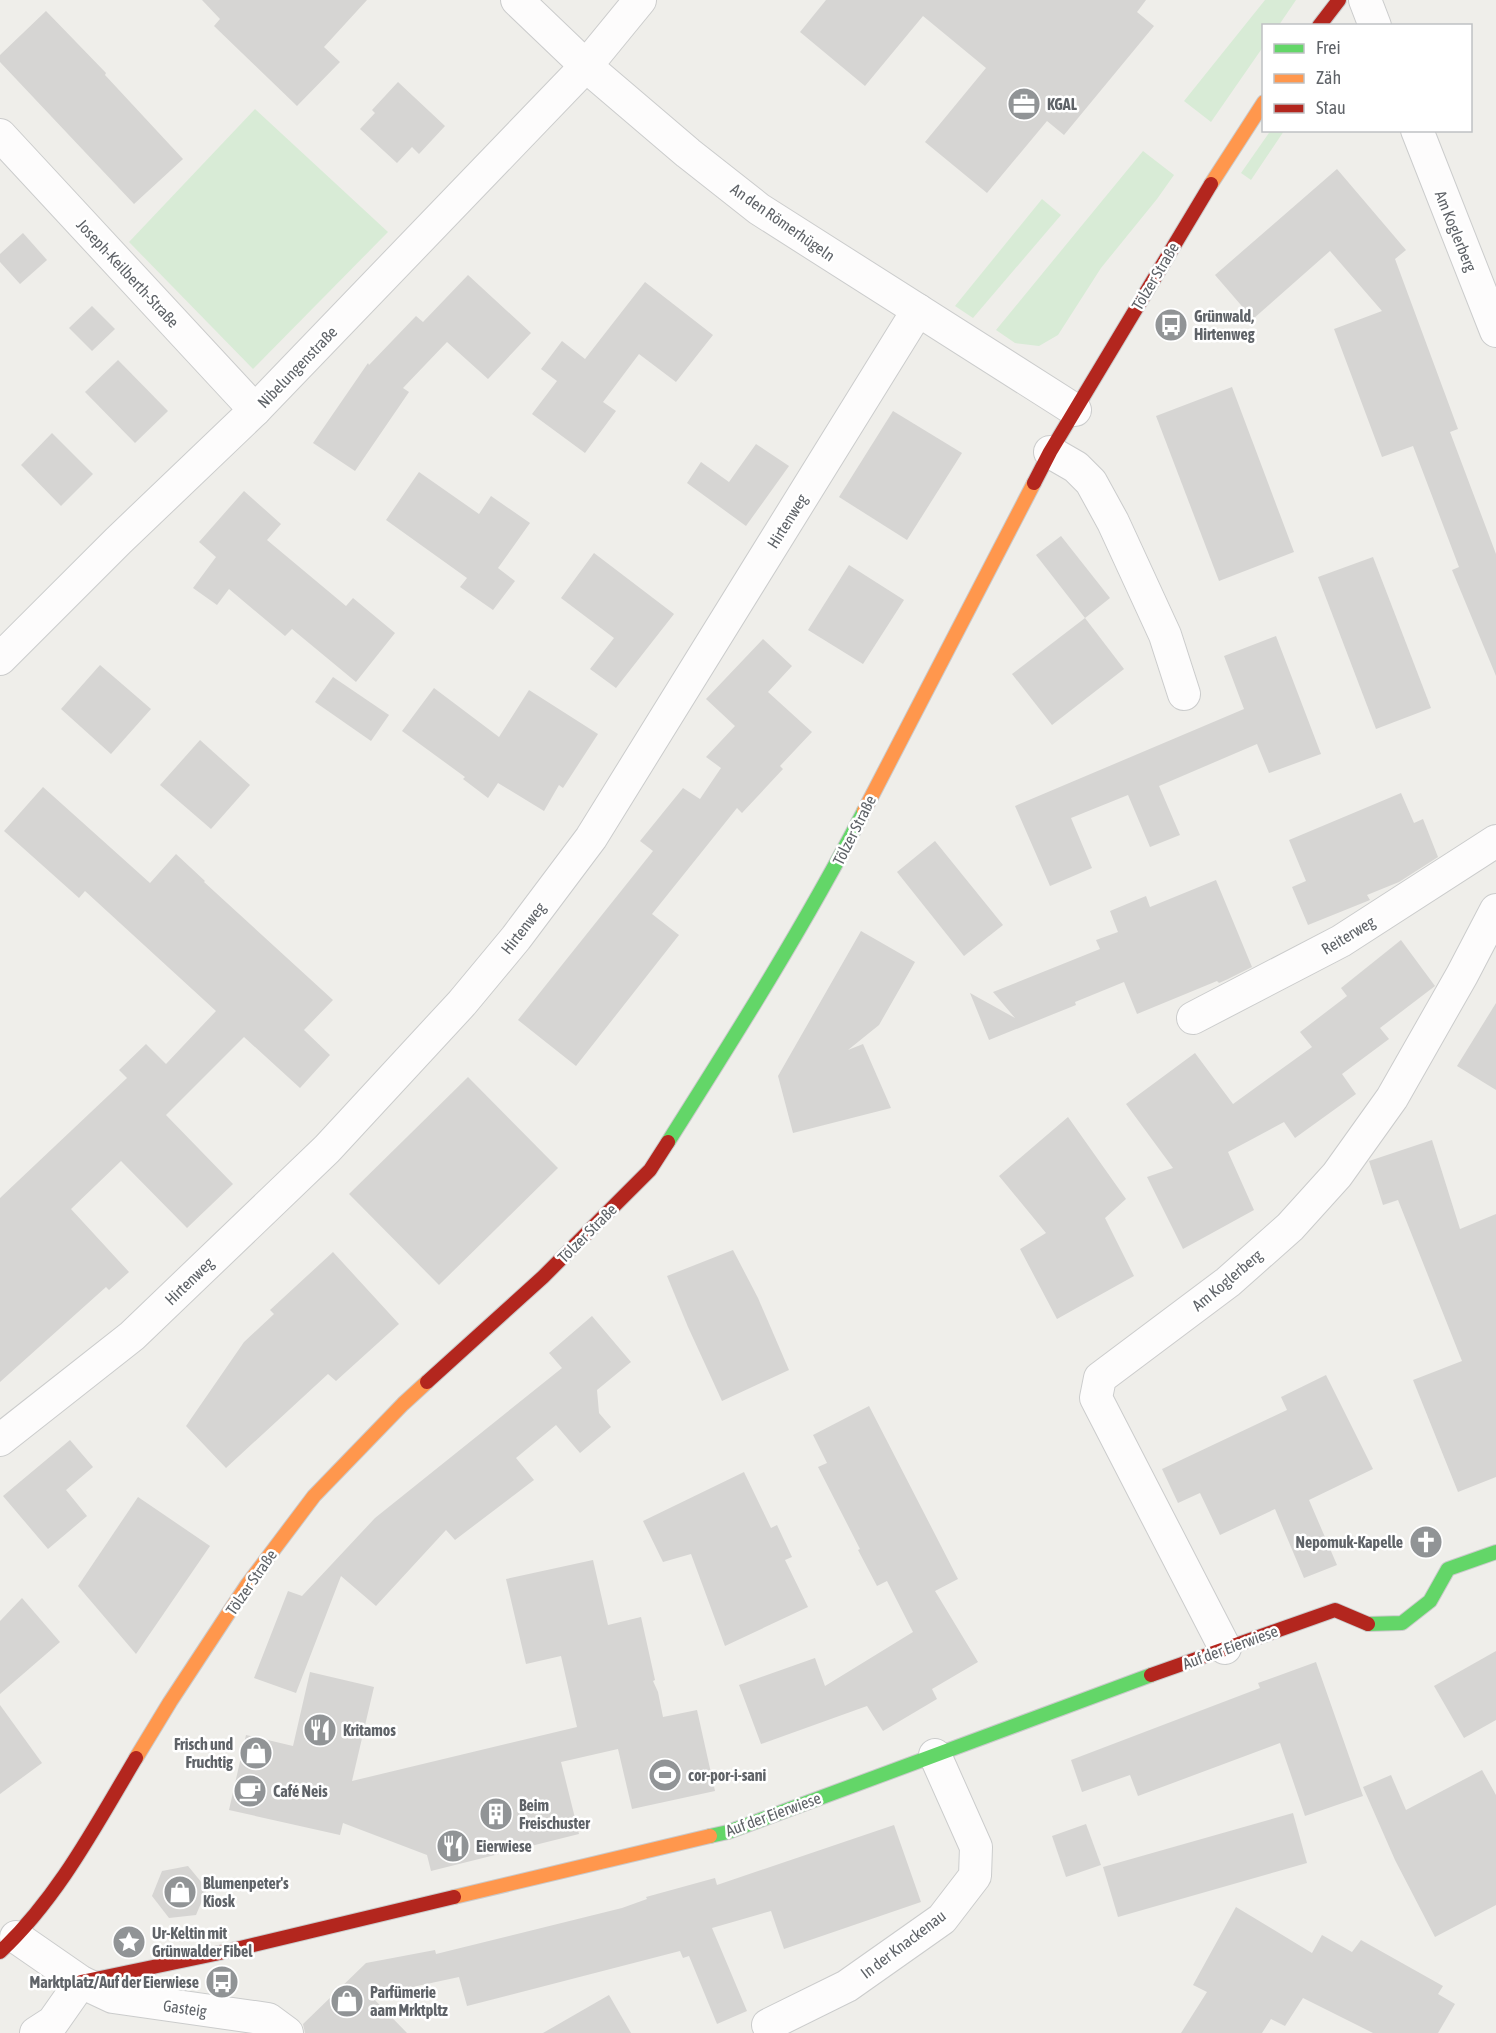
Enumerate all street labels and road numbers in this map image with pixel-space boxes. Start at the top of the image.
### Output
street label: An den Römerhügeln [727,179,839,265]
street label: Am Koglerberg [1431,188,1480,274]
street label: Joseph-Keilberth-Straße [72,215,183,332]
street label: Tölzer Straße [1128,239,1182,313]
street label: Nibelungenstraße [254,323,341,412]
street label: Hirtenweg [763,490,812,552]
street label: Tölzer Straße [829,792,879,868]
street label: Hirtenweg [497,899,550,958]
street label: Reiterweg [1318,912,1378,959]
street label: Tölzer Straße [554,1200,620,1266]
street label: Am Koglerberg [1188,1246,1266,1315]
street label: Hirtenweg [161,1253,218,1309]
street label: Tölzer Straße [222,1546,280,1618]
street label: Auf der Eierwiese [1180,1621,1280,1673]
street label: Auf der Eierwiese [723,1788,823,1840]
street label: In der Knackenau [857,1906,949,1982]
street label: Gasteig [162,1996,208,2021]

